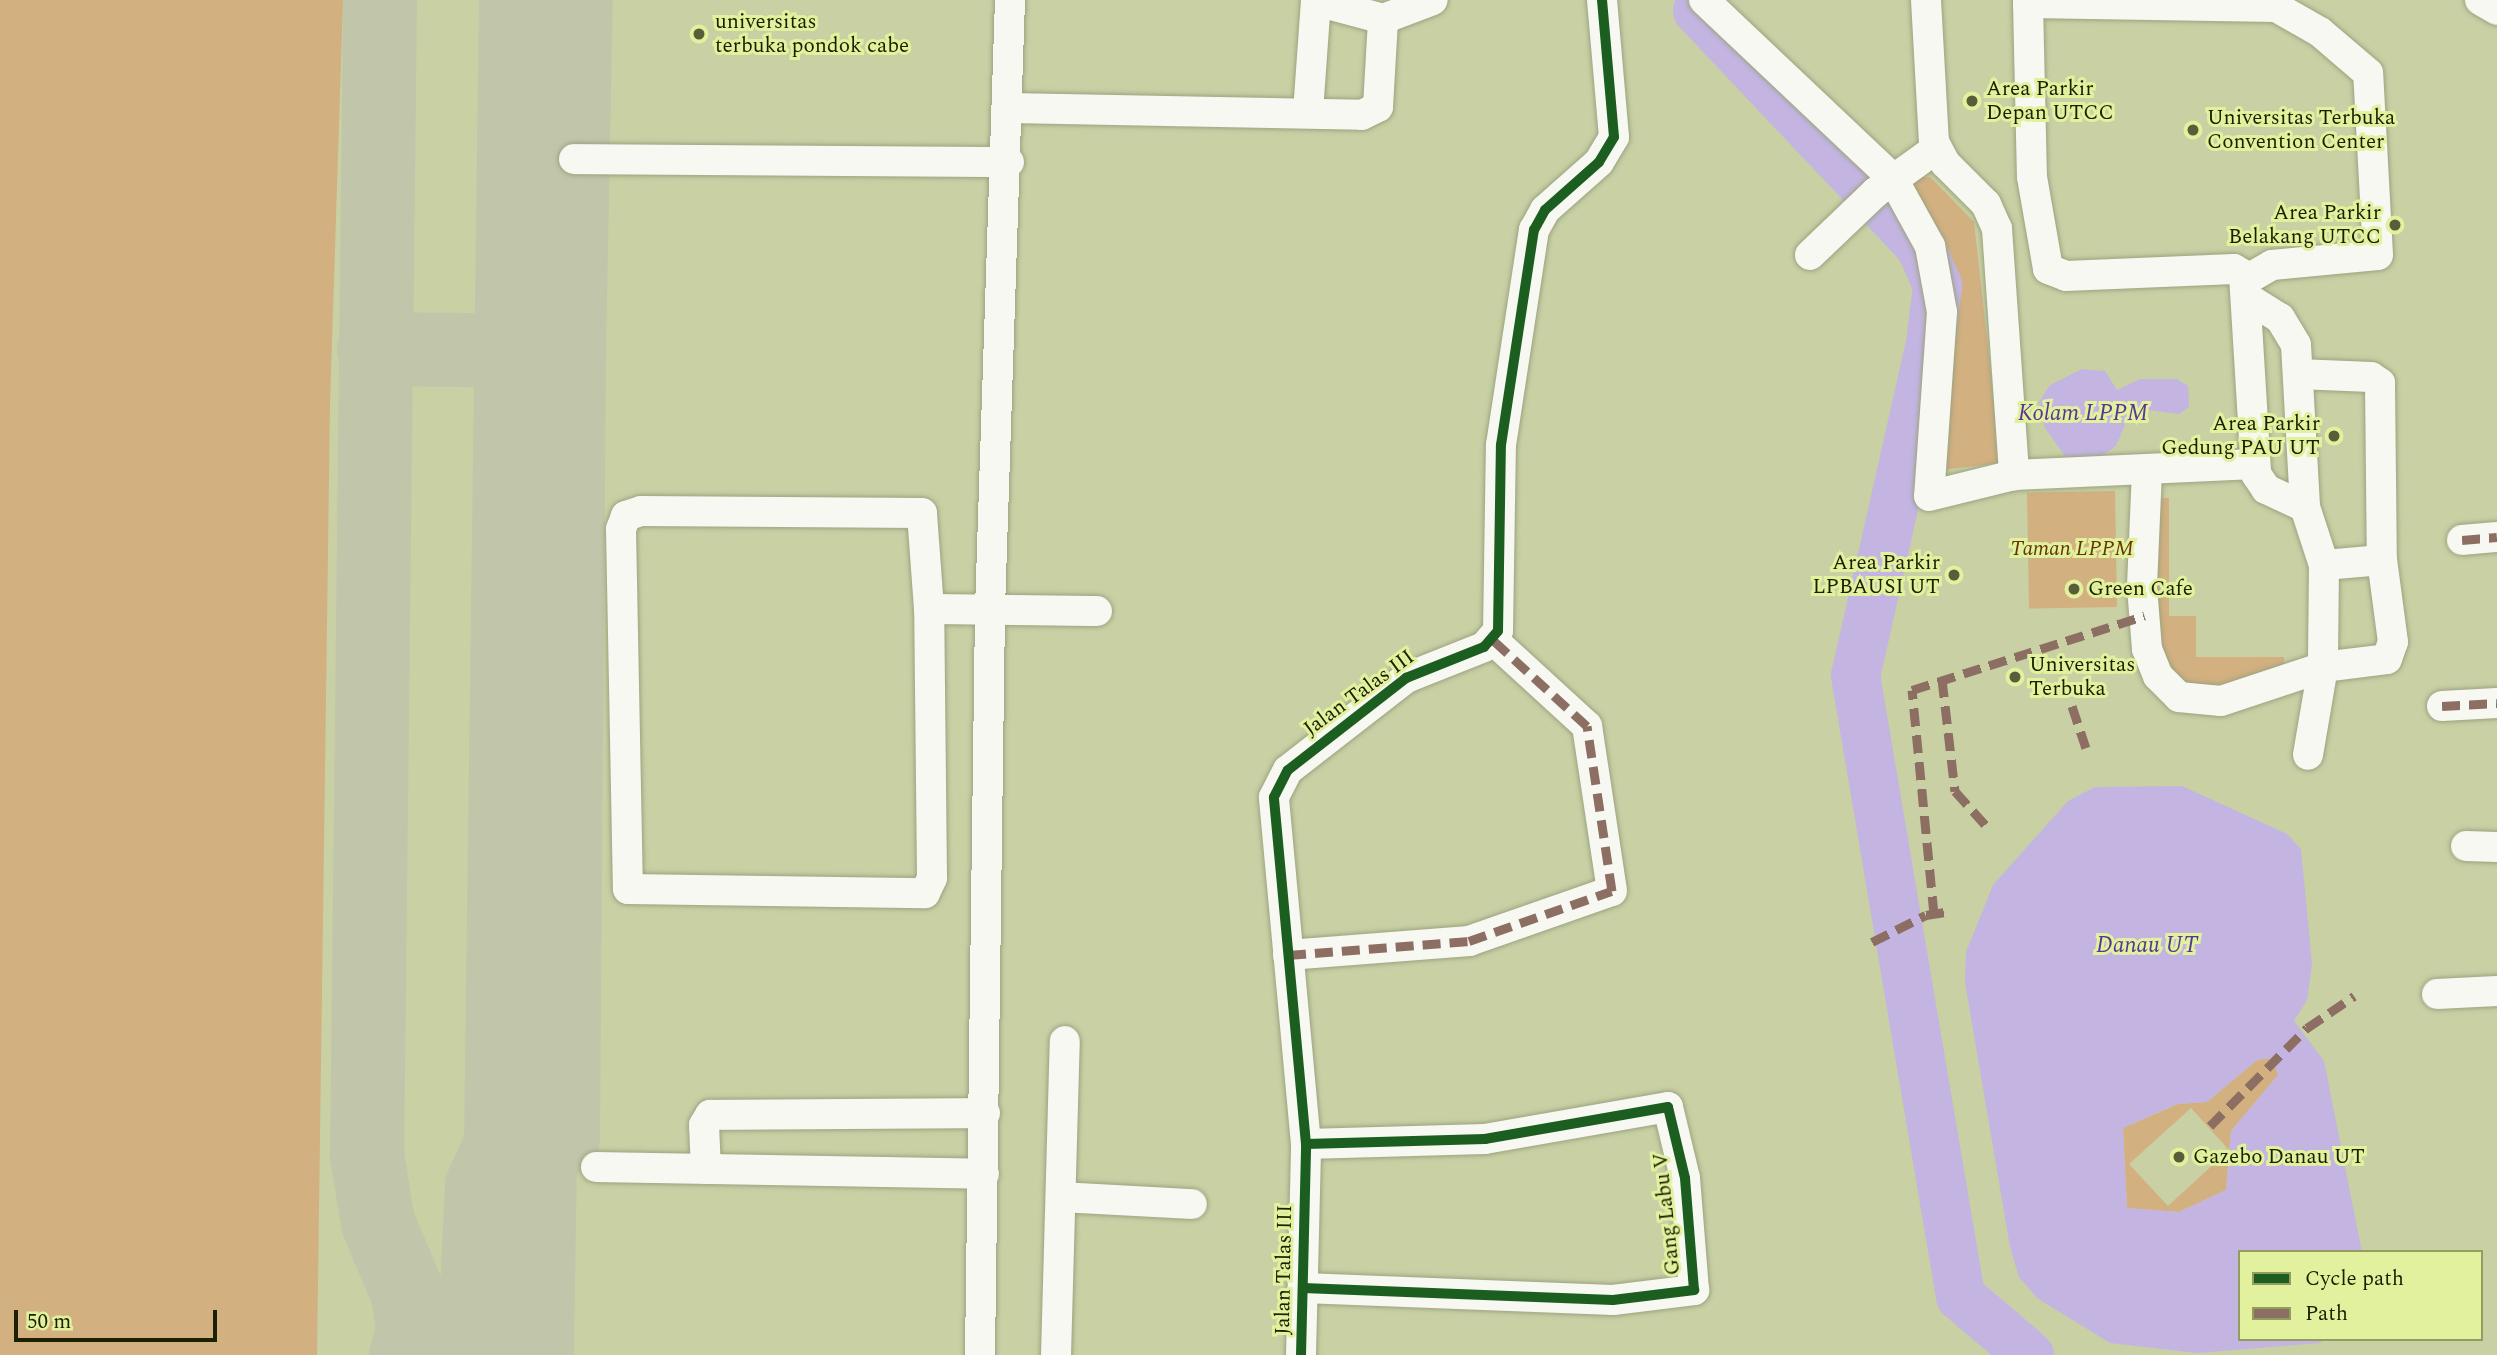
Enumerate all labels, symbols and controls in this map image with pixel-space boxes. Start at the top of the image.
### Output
place label: universitas terbuka pondok cabe [715,9,909,59]
marker: universitas terbuka pondok cabe [689,24,709,44]
place label: Area Parkir Depan UTCC [1986,76,2114,126]
marker: Area Parkir Depan UTCC [1964,93,1980,109]
place label: Universitas Terbuka Convention Center [2207,105,2395,155]
marker: Universitas Terbuka Convention Center [2185,122,2201,138]
place label: Area Parkir Belakang UTCC [2228,200,2381,250]
marker: Area Parkir Belakang UTCC [2387,217,2403,233]
water label: Kolam LPPM [2018,400,2148,428]
place label: Area Parkir Gedung PAU UT [2161,411,2320,461]
marker: Area Parkir Gedung PAU UT [2326,428,2342,444]
park label: Taman LPPM [2010,536,2134,562]
place label: Area Parkir LPBAUSI UT [1813,550,1940,600]
marker: Area Parkir LPBAUSI UT [1946,567,1962,583]
place label: Green Cafe [2088,576,2193,602]
marker: Green Cafe [2066,581,2082,597]
street label: Jalan Talas III [1299,644,1419,742]
place label: Universitas Terbuka [2029,652,2135,702]
marker: Universitas Terbuka [2007,669,2023,685]
water label: Danau UT [2096,932,2198,960]
place label: Gazebo Danau UT [2193,1144,2365,1170]
marker: Gazebo Danau UT [2171,1149,2187,1165]
street label: Gang Labu V [1648,1152,1686,1276]
street label: Jalan Talas III [1270,1205,1298,1335]
legend [2238,1250,2483,1341]
text: Cycle path [2305,1263,2404,1295]
scale bar [18,1296,220,1340]
text: Path [2305,1298,2348,1330]
text: 50 m [27,1306,71,1338]

